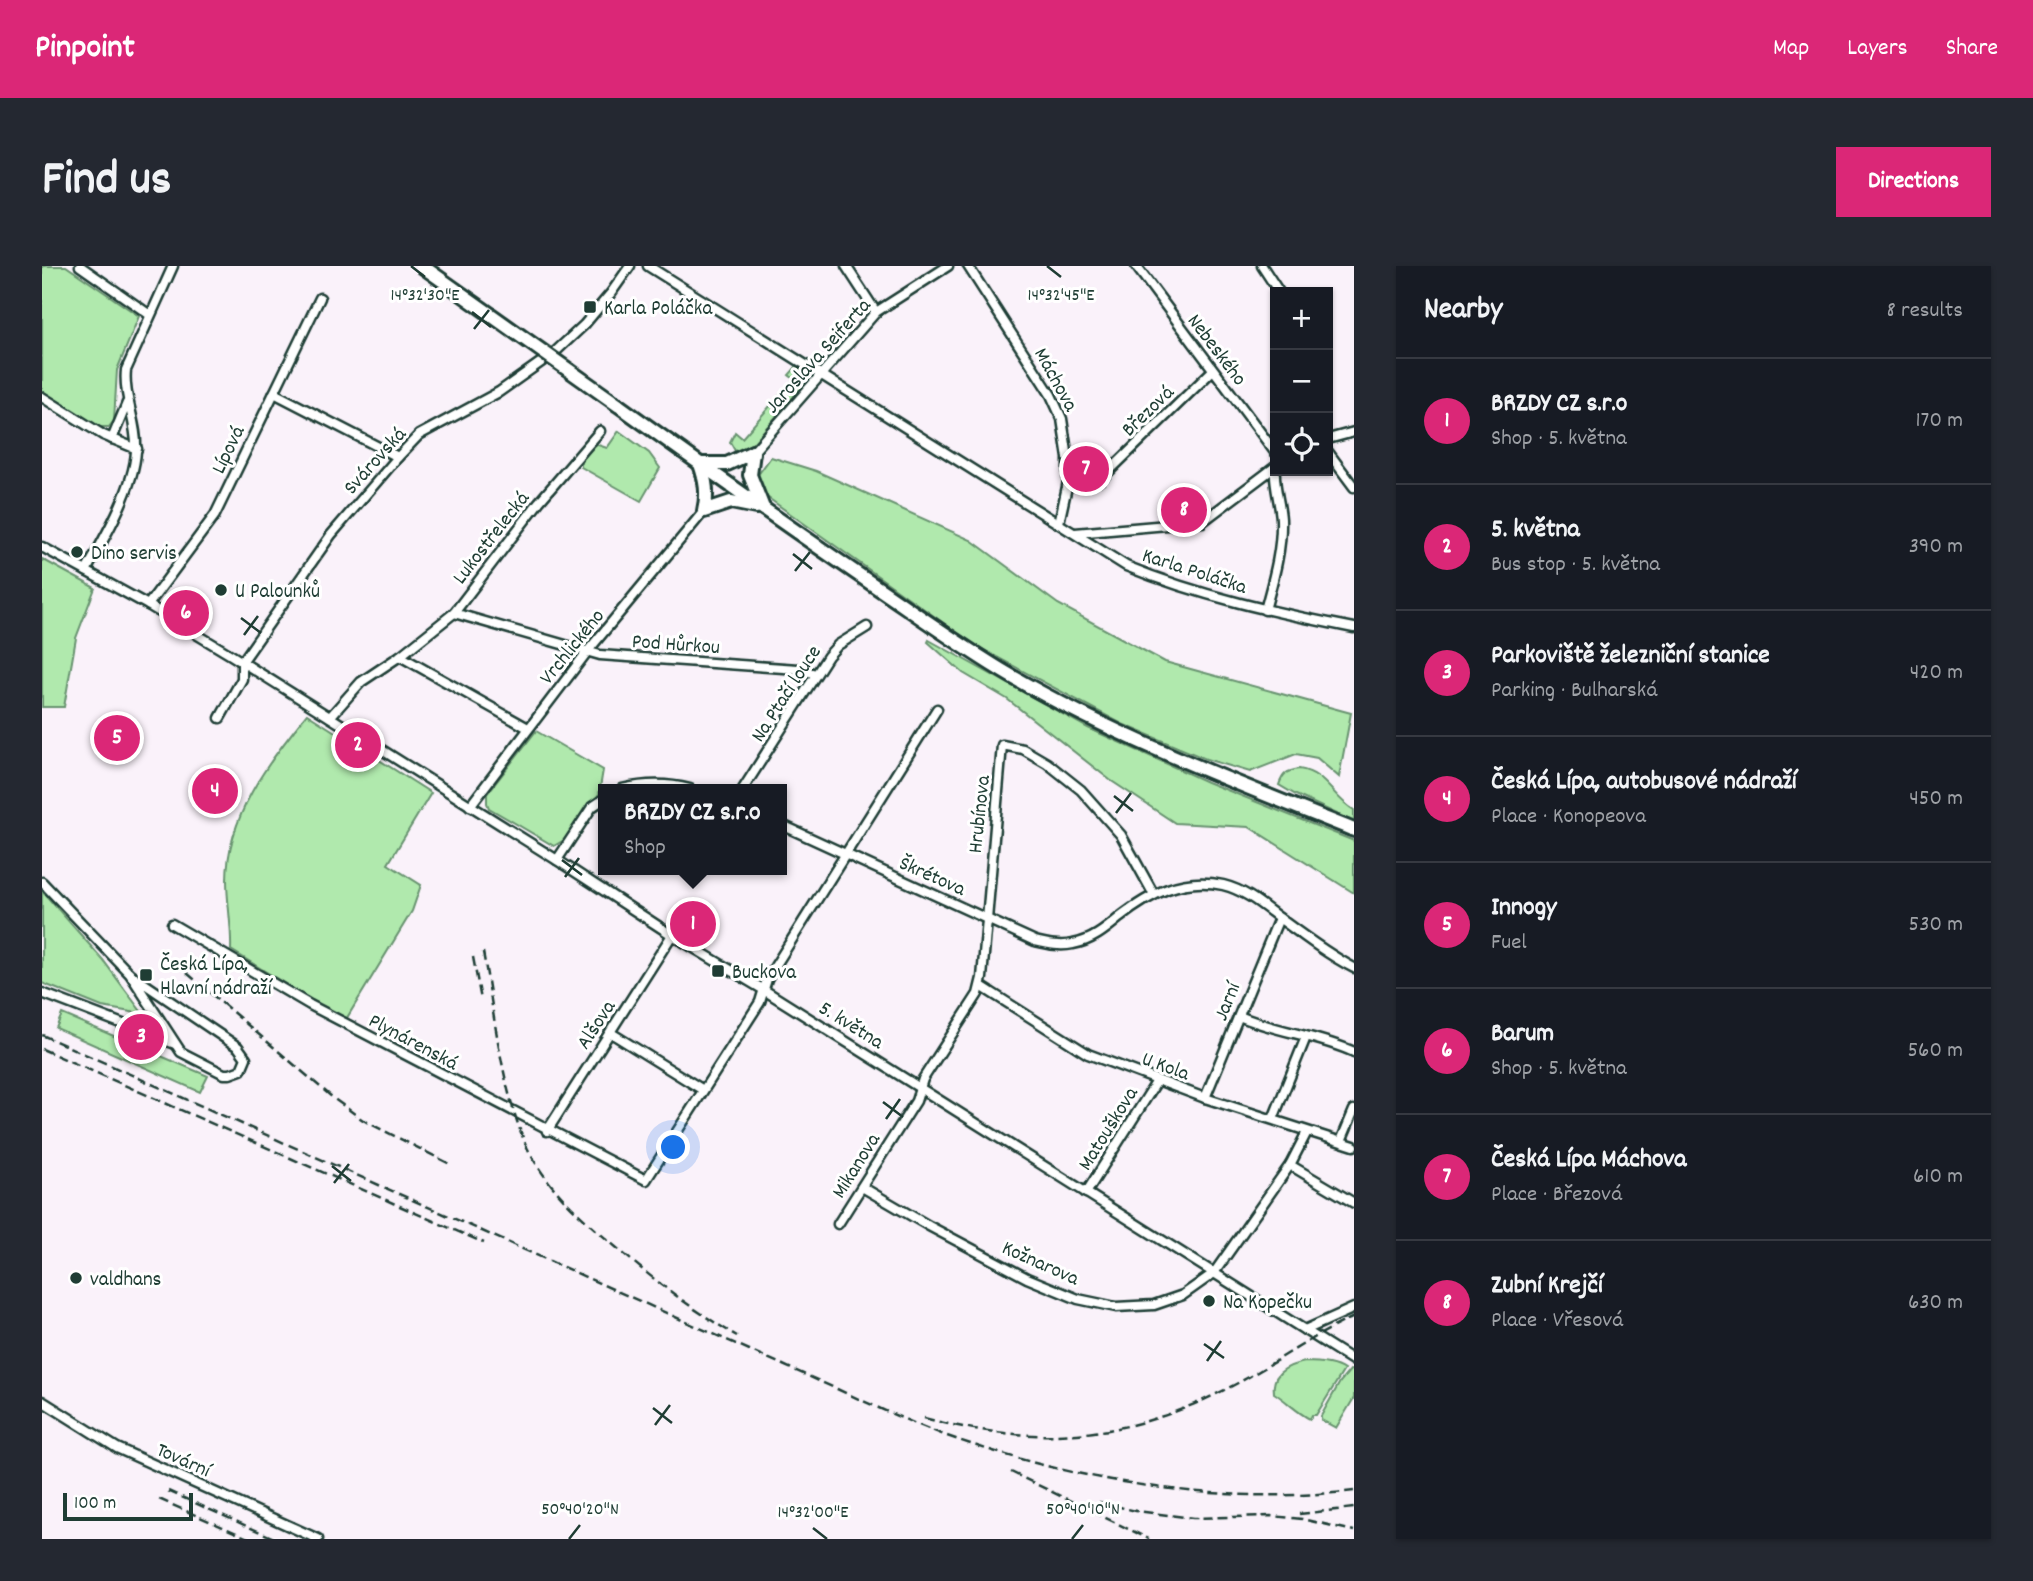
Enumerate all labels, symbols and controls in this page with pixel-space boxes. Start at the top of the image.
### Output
text: Pinpoint [35,26,135,73]
text: Map [1773,32,1809,66]
text: Layers [1847,32,1908,66]
text: Share [1946,32,1998,66]
text: Find us [42,147,171,217]
button: Directions [1836,147,1991,217]
text: 14°32'30"E [391,284,459,309]
text: 14°32'45"E [1028,284,1094,309]
map controls [1270,287,1333,476]
button: + [1270,287,1333,350]
text: Nearby [1424,290,1502,333]
street label: Jaroslava Seiferta [759,292,880,421]
place label: Karla Poláčka [604,295,713,325]
text: 8 results [1887,295,1963,328]
marker: Karla Poláčka [582,299,598,315]
street label: Nebeského [1179,308,1253,393]
street label: Máchova [1025,343,1085,419]
button: − [1270,350,1333,413]
street label: Březová [1116,379,1183,445]
text: BRZDY CZ s.r.o [1491,386,1627,423]
text: 1 [1444,405,1450,438]
text: 170 m [1916,405,1963,438]
button: locate [1270,413,1333,476]
street label: Lípová [205,420,255,480]
street label: Svárovská [338,421,415,503]
text: Shop · 5. května [1491,423,1627,456]
pin: 7 [1063,443,1109,495]
pin: 8 [1161,484,1207,536]
street label: Lukostřelecká [446,485,539,592]
text: 5. května [1491,512,1580,549]
text: 2 [1442,531,1452,564]
text: 390 m [1909,531,1963,564]
place label: Dino servis [91,540,177,570]
street label: Karla Poláčka [1138,542,1251,604]
marker: Dino servis [69,544,85,560]
text: Bus stop · 5. května [1491,549,1660,582]
place label: U Palounků [235,578,320,608]
marker: U Palounků [213,582,229,598]
pin: 6 [163,587,209,639]
street label: Vrchlického [533,604,613,692]
street label: Pod Hůrkou [631,628,721,664]
text: Parkoviště železniční stanice [1491,638,1770,675]
street label: Na Ptačí louce [745,640,830,749]
text: 3 [1442,657,1452,690]
text: 420 m [1910,657,1963,690]
text: Parking · Bulharská [1491,675,1658,708]
pin: 5 [94,712,140,764]
pin: 2 [335,719,381,771]
text: Česká Lípa, autobusové nádraží [1491,764,1797,801]
pin: 4 [192,765,238,817]
street label: Hrubínova [962,773,1000,855]
text: 4 [1442,783,1452,816]
text: 450 m [1909,783,1963,816]
popup [598,784,787,875]
text: BRZDY CZ s.r.o [624,795,761,832]
text: Place · Konopeova [1491,801,1646,834]
text: Shop [624,832,666,865]
street label: Škrétova [894,850,971,906]
text: Innogy [1491,890,1557,927]
pin: 1 [670,898,716,950]
text: 5 [1442,909,1452,942]
text: 530 m [1909,909,1963,942]
text: Fuel [1491,927,1527,960]
place label: Česká Lípa, Hlavní nádraží [160,951,274,1005]
place label: Buckova [732,959,797,989]
marker: Buckova [710,963,726,979]
marker: Česká Lípa, Hlavní nádraží [138,967,154,983]
street label: Jarní [1208,977,1251,1026]
street label: Alšova [570,994,625,1056]
street label: 5. května [812,995,890,1059]
street label: Plynárenská [362,1007,463,1080]
pin: 3 [118,1011,164,1063]
text: Barum [1491,1016,1554,1053]
text: 6 [1441,1035,1453,1068]
text: 560 m [1907,1035,1963,1068]
street label: U Kola [1137,1045,1194,1091]
text: Shop · 5. května [1491,1053,1627,1086]
street label: Matouškova [1072,1081,1148,1177]
street label: Mikanova [826,1127,890,1205]
your location [656,1130,690,1164]
text: Česká Lípa Máchova [1491,1142,1687,1179]
text: 7 [1443,1161,1451,1194]
text: 610 m [1913,1161,1963,1194]
text: Place · Březová [1491,1179,1622,1212]
street label: Kožnarova [996,1234,1084,1296]
place label: valdhans [90,1266,161,1296]
text: Zubní Krejčí [1491,1268,1603,1305]
marker: valdhans [68,1270,84,1286]
text: 8 [1442,1287,1452,1320]
text: 630 m [1908,1287,1963,1320]
place label: Na Kopečku [1223,1289,1312,1319]
marker: Na Kopečku [1201,1293,1217,1309]
text: Place · Vřesová [1491,1305,1624,1338]
street label: Tovární [151,1437,217,1488]
scale bar [63,1490,192,1522]
text: 100 m [74,1491,116,1518]
text: 50°40'20"N [541,1498,619,1523]
text: 50°40'10"N [1046,1498,1120,1523]
text: 14°32'00"E [778,1501,848,1526]

